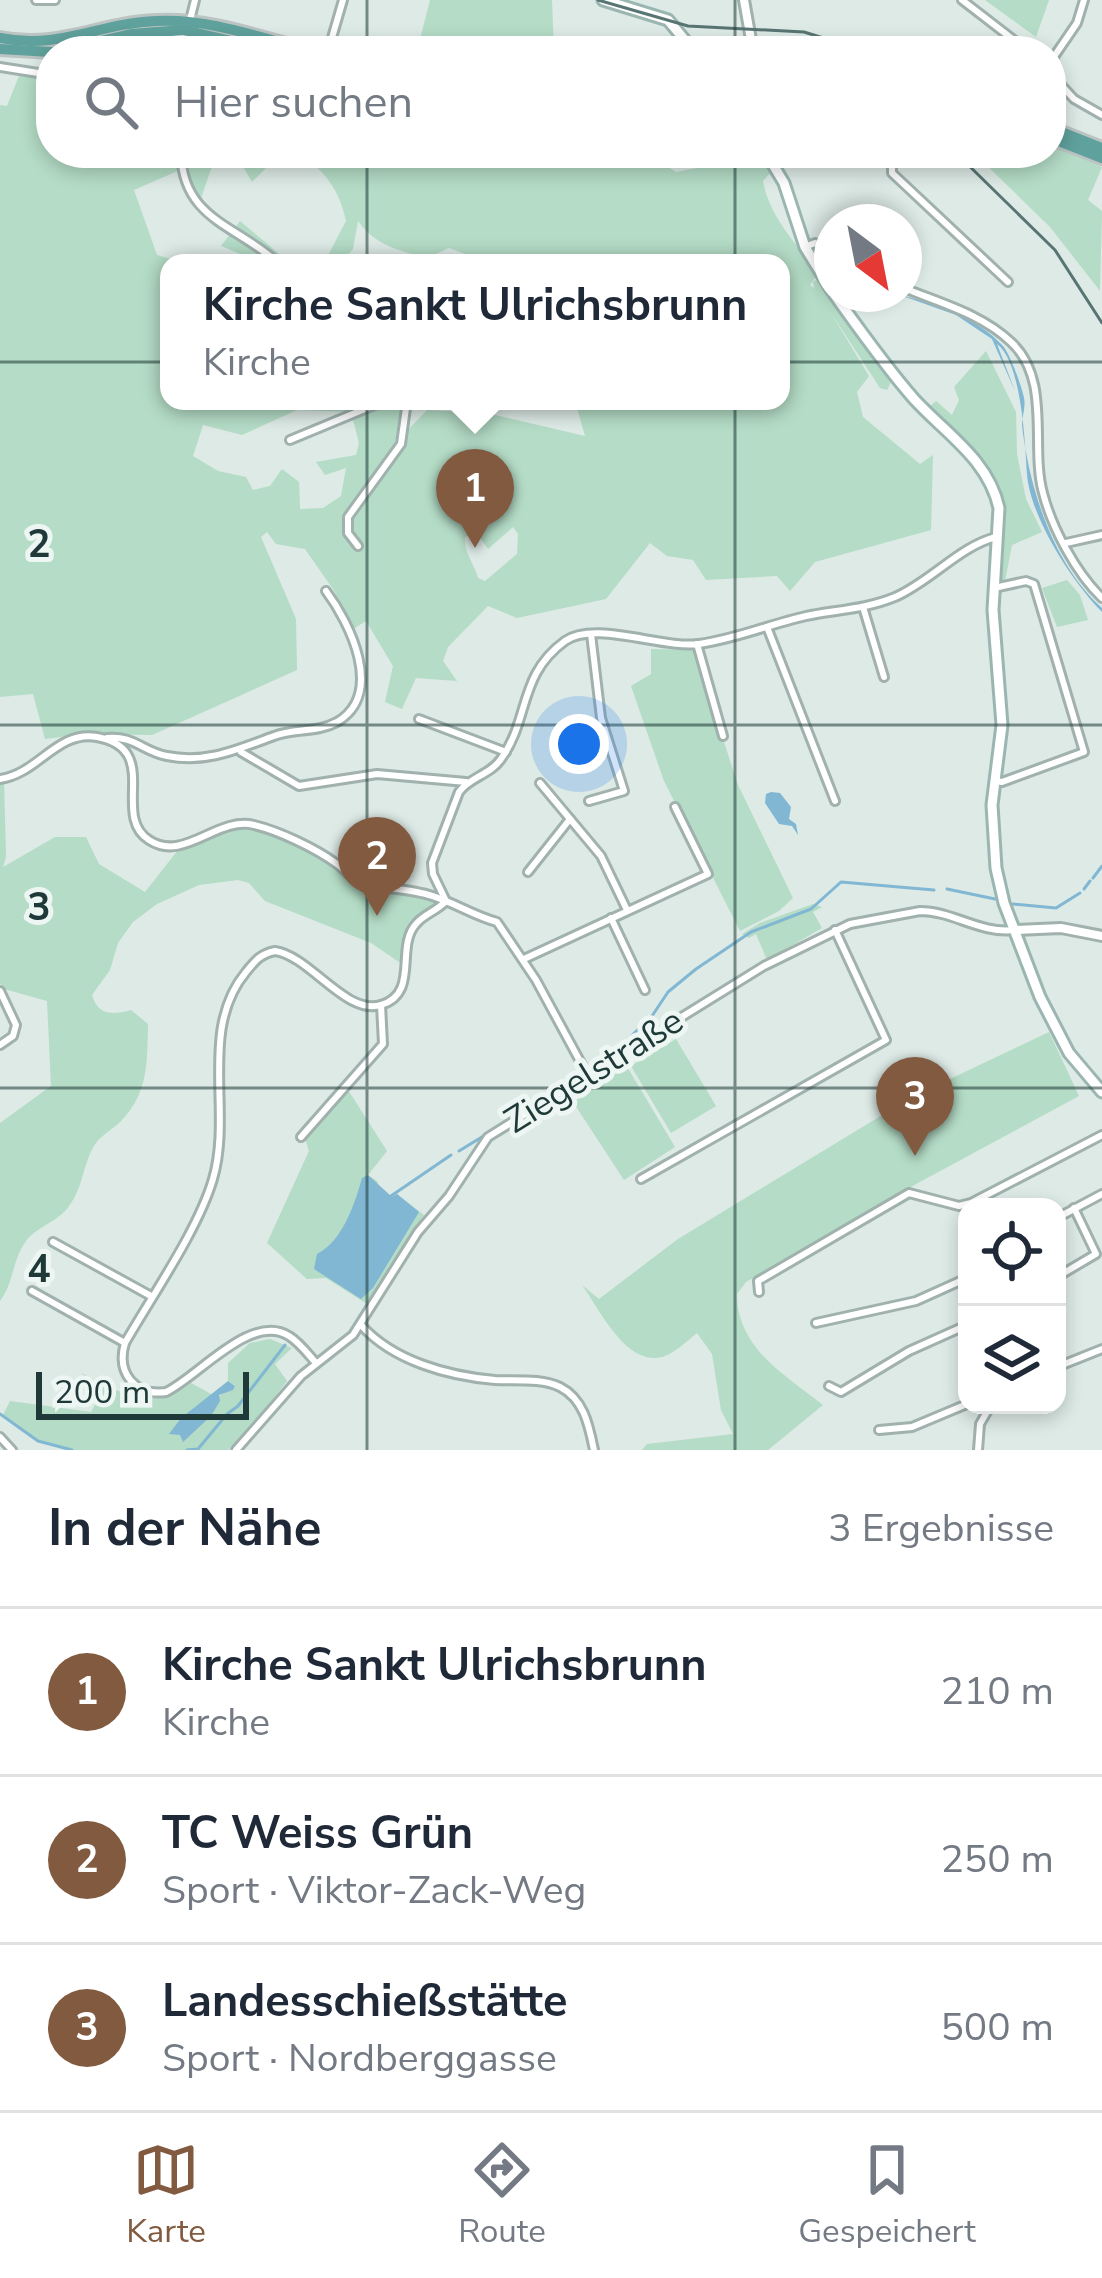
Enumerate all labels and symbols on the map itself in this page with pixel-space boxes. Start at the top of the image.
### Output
north arrow [814,204,922,312]
pin: 1 [436,449,514,548]
text: 2 [27,518,51,571]
your location [549,714,609,774]
pin: 2 [338,817,416,916]
text: 3 [27,881,51,934]
street label: Ziegelstraße [495,997,693,1145]
pin: 3 [876,1057,954,1156]
text: 4 [27,1243,51,1296]
scale bar [36,1366,249,1419]

